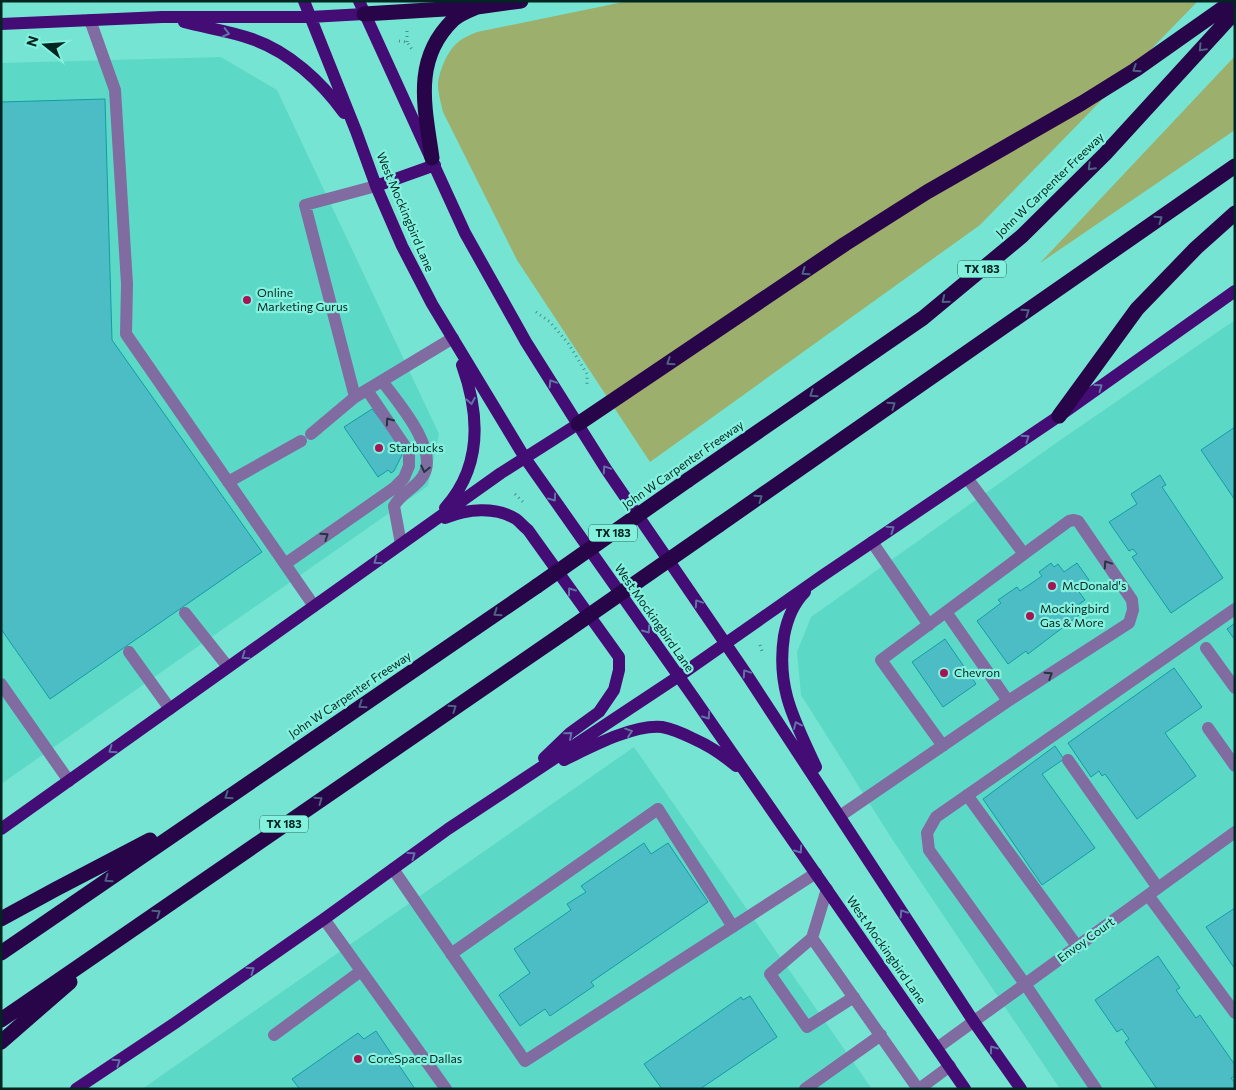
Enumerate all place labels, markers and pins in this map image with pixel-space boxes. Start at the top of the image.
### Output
place label: Online Marketing Gurus [257,285,348,313]
marker: Online Marketing Gurus [241,294,253,306]
place label: Starbucks [389,440,444,454]
marker: Starbucks [373,442,385,454]
place label: McDonald's [1062,578,1126,592]
marker: McDonald's [1046,580,1058,592]
place label: Mockingbird Gas & More [1040,601,1109,629]
marker: Mockingbird Gas & More [1024,610,1036,622]
place label: Chevron [954,665,1000,679]
marker: Chevron [938,667,950,679]
place label: CoreSpace Dallas [368,1051,462,1065]
marker: CoreSpace Dallas [352,1053,364,1065]

